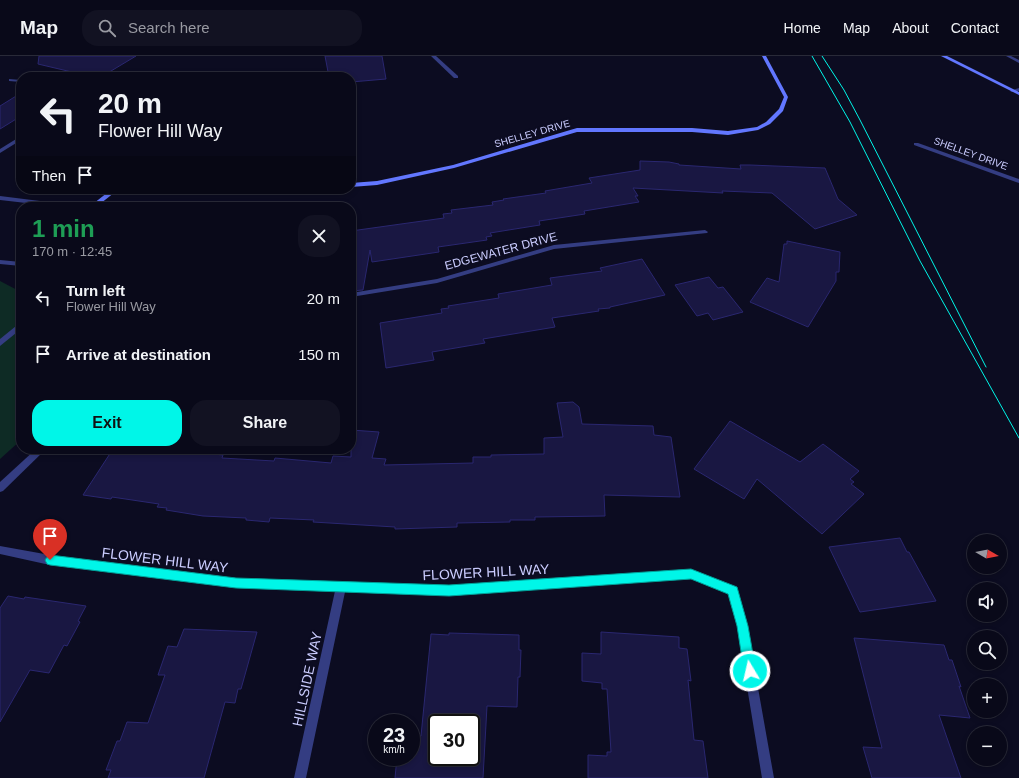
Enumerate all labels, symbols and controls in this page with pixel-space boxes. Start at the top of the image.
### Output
search box [82,10,362,46]
text: Map [20,17,58,38]
icon: search [96,17,118,39]
text: Search here [128,19,210,36]
text: Home [784,20,821,36]
text: Map [843,20,870,36]
text: About [892,20,929,36]
text: Contact [951,20,999,36]
icon: left [32,88,84,140]
text: 20 m [98,88,162,119]
street label: SHELLEY DRIVE [493,117,572,150]
text: Flower Hill Way [98,121,222,141]
street label: SHELLEY DRIVE [932,135,1010,172]
icon: arrive [74,164,96,186]
text: Then [32,167,66,184]
text: 1 min [32,215,95,242]
button: close [298,215,340,257]
street label: EDGEWATER DRIVE [443,229,559,273]
text: 170 m · 12:45 [32,244,112,259]
text: Turn left [66,282,125,299]
icon: left [32,287,54,309]
text: 20 m [307,290,340,307]
text: Flower Hill Way [66,299,156,314]
icon: arrive [32,343,54,365]
text: Arrive at destination [66,346,211,363]
text: 150 m [298,346,340,363]
button: Exit [32,400,182,446]
button: Share [190,400,340,446]
pin [33,519,67,560]
icon: arrive [39,525,61,547]
north arrow [967,534,1007,574]
map controls [967,534,1007,766]
street label: FLOWER HILL WAY [101,544,230,576]
street label: FLOWER HILL WAY [422,561,551,583]
button: sound [967,582,1007,622]
street label: HILLSIDE WAY [289,630,325,728]
button: search [967,630,1007,670]
position arrow [729,650,771,692]
button: + [967,678,1007,718]
speed limit sign: 30 [428,714,480,766]
text: 23 [383,724,405,746]
button: − [967,726,1007,766]
text: km/h [383,744,405,755]

